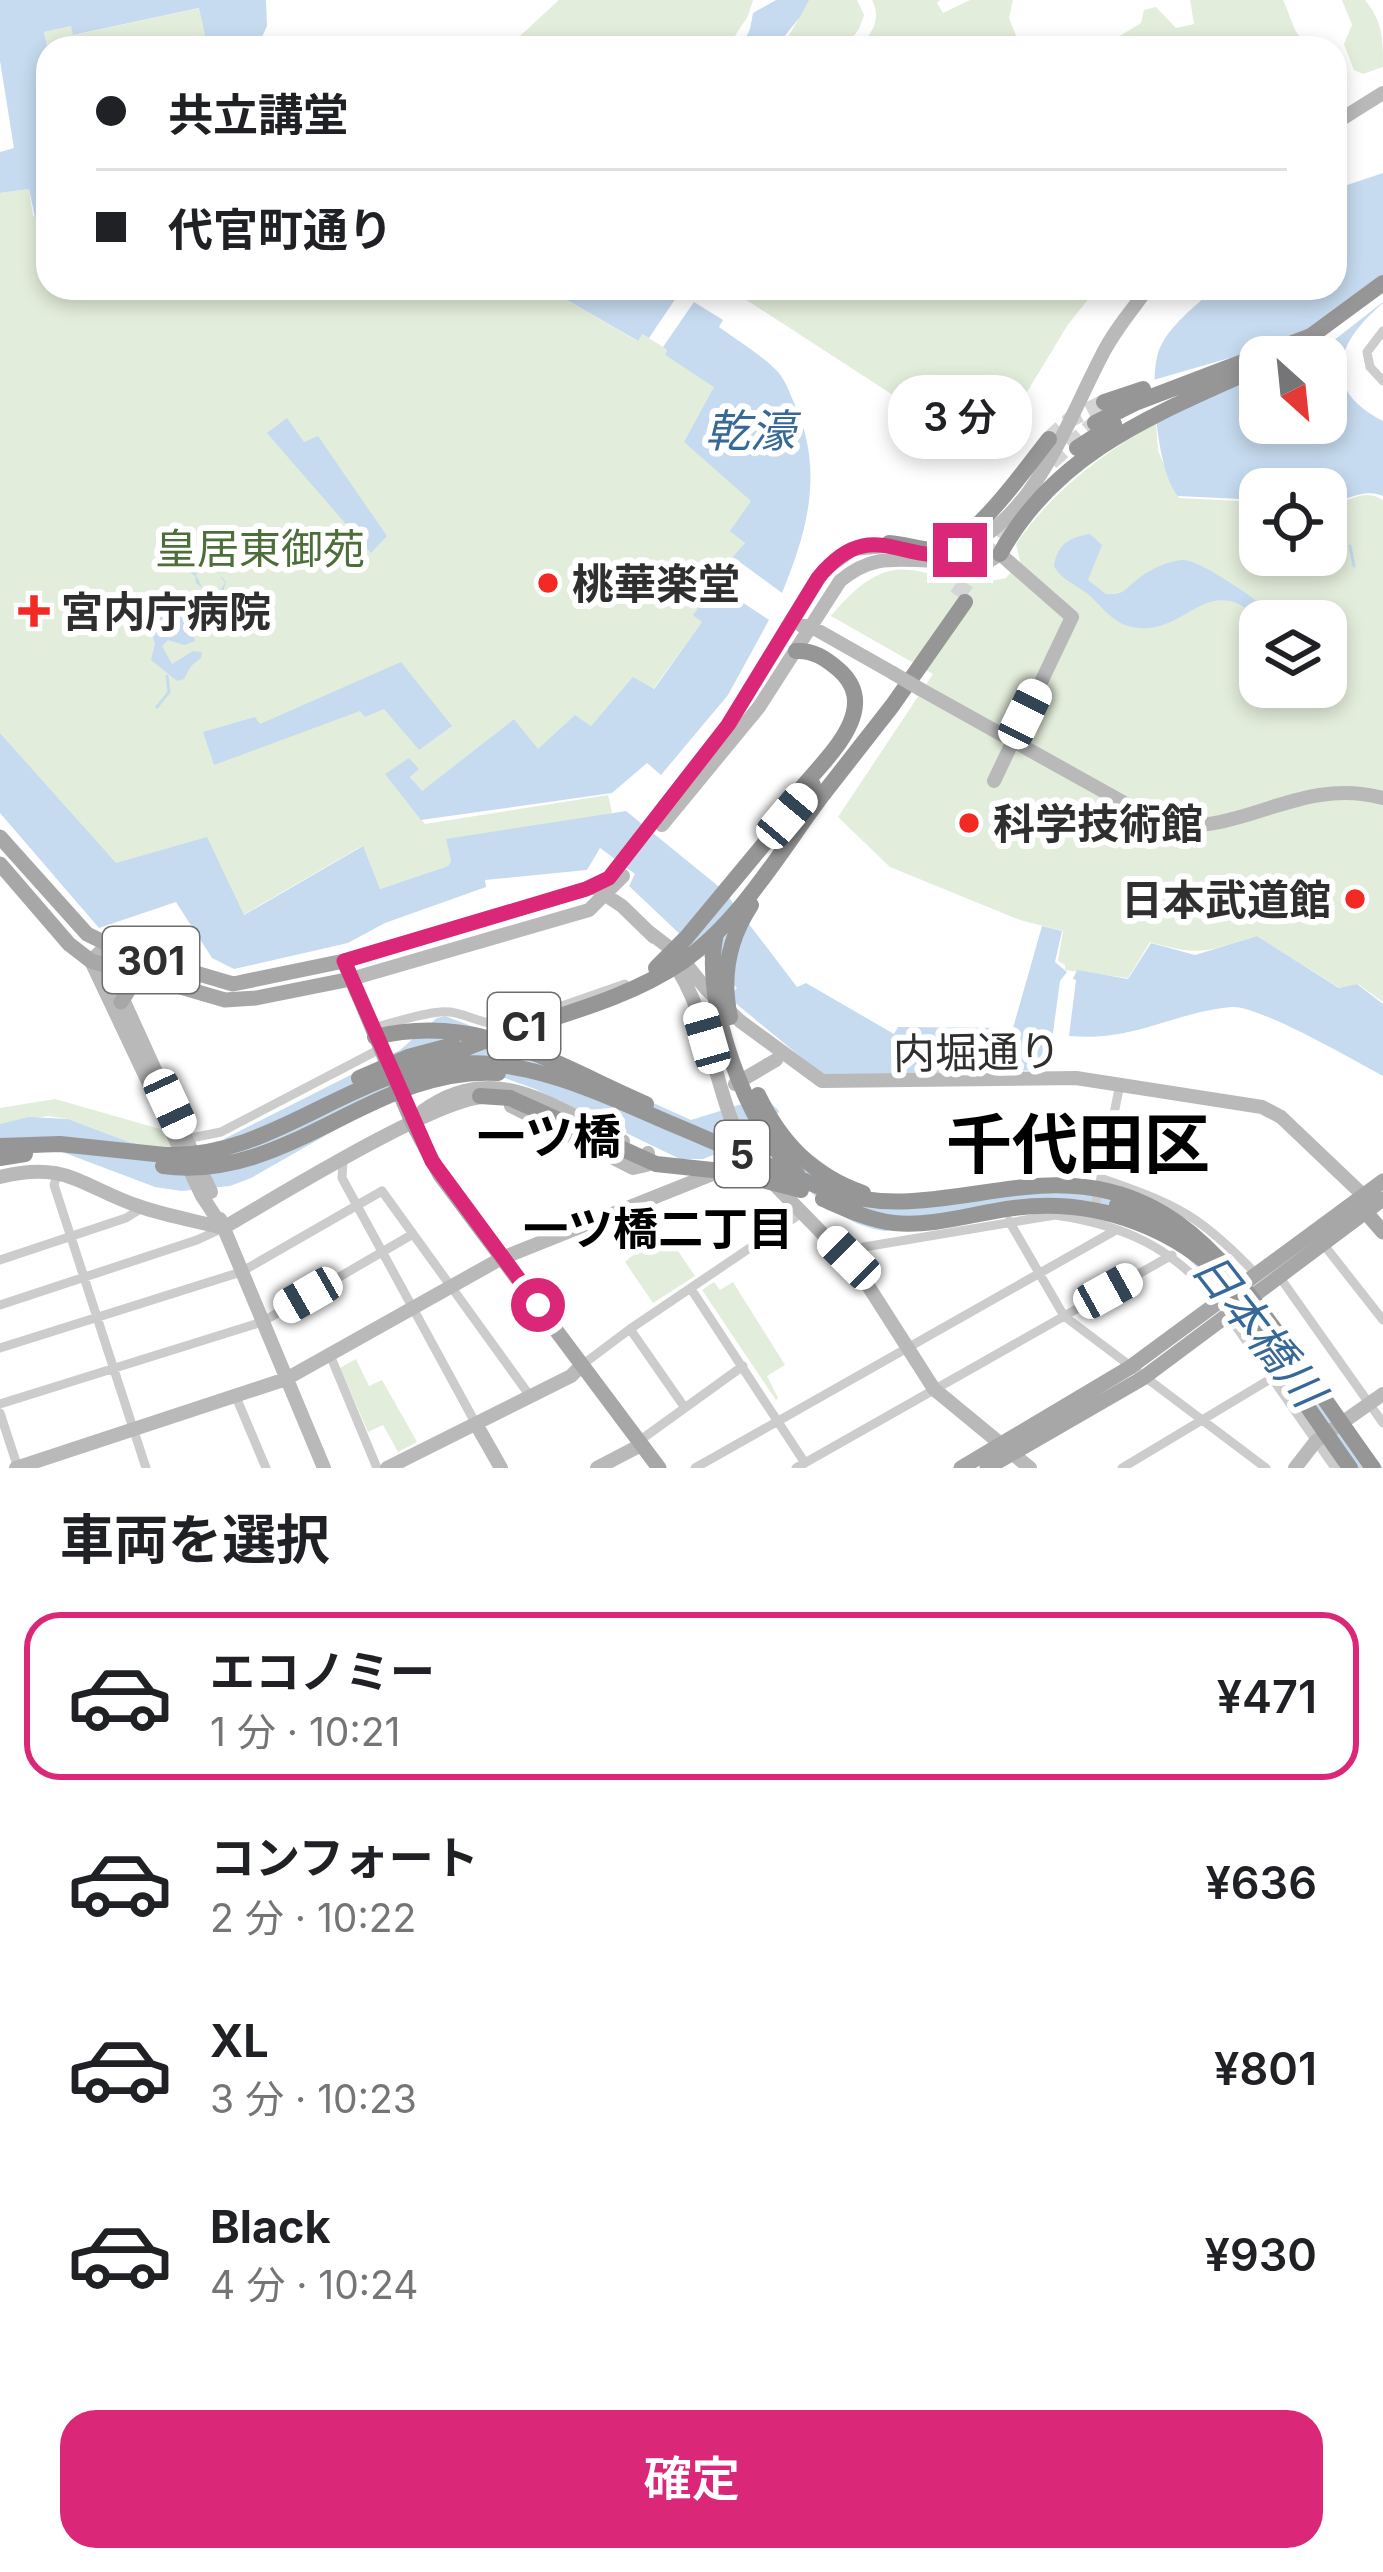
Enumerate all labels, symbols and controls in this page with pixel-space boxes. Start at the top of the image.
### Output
text: 共立講堂 [168,87,348,142]
text: 代官町通り [168,202,393,257]
north arrow [1239,336,1347,444]
map controls [1239,336,1347,708]
callout: 3 分 [888,376,1032,460]
text: 3 分 [923,393,997,440]
water label: 乾濠 [705,403,802,458]
button: locate [1239,468,1347,576]
park label: 皇居東御苑 [155,523,365,574]
route end [933,523,987,577]
place label: 桃華楽堂 [572,558,740,609]
marker: 桃華楽堂 [535,570,561,596]
place label: 宮内庁病院 [61,586,271,637]
marker: 宮内庁病院 [18,595,50,627]
button: layers [1239,600,1347,708]
car [993,674,1057,754]
car [750,777,824,855]
place label: 科学技術館 [993,798,1203,849]
marker: 科学技術館 [956,810,982,836]
place label: 日本武道館 [1121,874,1331,925]
marker: 日本武道館 [1342,886,1368,912]
road number: 301 [103,927,199,993]
road number: C1 [488,993,560,1059]
car [680,998,734,1078]
street label: 内堀通り [893,1025,1061,1079]
car [138,1064,202,1144]
district label: 千代田区 [946,1104,1210,1184]
district label: 一ツ橋 [477,1107,621,1166]
road number: 5 [715,1121,769,1187]
district label: 一ツ橋二丁目 [523,1201,793,1256]
car [811,1220,887,1296]
water label: 日本橋川 [1182,1241,1339,1420]
car [1068,1258,1148,1324]
car [268,1261,348,1329]
route start [511,1278,565,1332]
text: 車両を選択 [60,1507,330,1572]
icon: car [66,1642,174,1750]
text: エコノミー [210,1644,435,1699]
text: ¥471 [1217,1669,1317,1724]
text: 1 分 · 10:21 [210,1708,400,1755]
icon: car [66,1828,174,1936]
text: コンフォート [210,1830,479,1885]
text: ¥636 [1205,1855,1317,1910]
text: 2 分 · 10:22 [210,1894,416,1941]
text: XL [210,2013,269,2068]
icon: car [66,2014,174,2122]
text: ¥801 [1214,2041,1317,2096]
text: 3 分 · 10:23 [210,2075,417,2122]
text: Black [210,2199,331,2254]
icon: car [66,2200,174,2308]
text: ¥930 [1205,2227,1317,2282]
text: 4 分 · 10:24 [210,2261,418,2308]
button: 確定 [60,2410,1323,2548]

